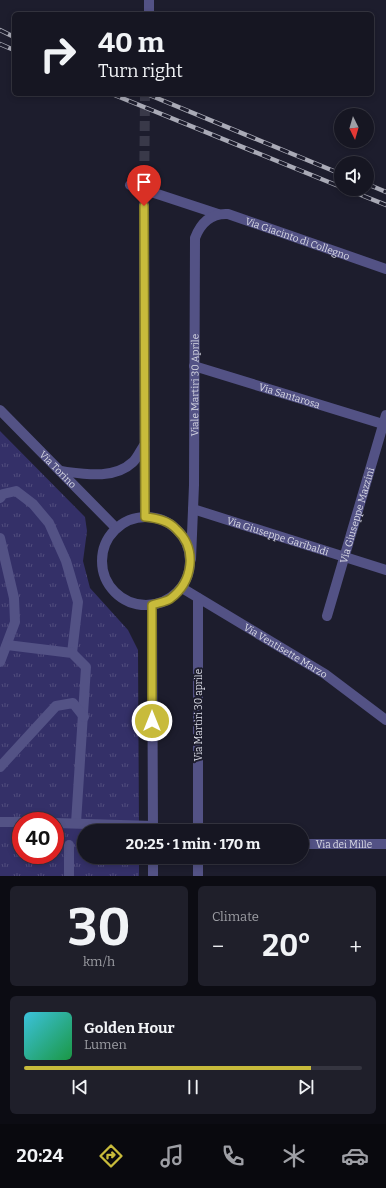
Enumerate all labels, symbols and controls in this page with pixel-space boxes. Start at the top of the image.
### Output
text: 40 m [98,26,165,59]
icon: right [32,28,84,80]
text: Turn right [98,60,183,82]
north arrow [334,108,374,148]
map controls [334,108,374,196]
button: sound [334,156,374,196]
pin [127,165,161,206]
icon: arrive [133,171,155,193]
street label: Via Giacinto di Collegno [243,215,351,263]
street label: Viale Martiri 30 Aprile [189,334,202,436]
street label: Via Santarosa [257,381,322,412]
street label: Via Torino [37,449,79,491]
street label: Via Giuseppe Mazzini [338,466,377,565]
street label: Via Giuseppe Garibaldi [225,515,330,559]
street label: Via Ventisette Marzo [241,621,329,681]
street label: Via Martiri 30 aprile [193,669,205,761]
position arrow [131,700,173,742]
speed limit sign: 40 [12,812,64,864]
text: 20:25 · 1 min · 170 m [126,835,260,853]
street label: Via dei Mille [316,839,372,851]
text: 30 [68,896,130,959]
text: Climate [212,909,259,924]
text: 20° [262,928,311,964]
text: − [212,933,224,960]
text: + [349,933,362,960]
text: km/h [83,954,115,969]
text: Golden Hour [84,1019,175,1037]
text: Lumen [84,1037,127,1052]
icon: previous [69,1076,91,1098]
icon: pause [182,1076,204,1098]
icon: next [295,1076,317,1098]
icon: directions [97,1142,125,1170]
icon: music [158,1142,186,1170]
icon: phone [219,1142,247,1170]
icon: climate [280,1142,308,1170]
icon: car [341,1142,369,1170]
text: 20:24 [17,1145,63,1167]

